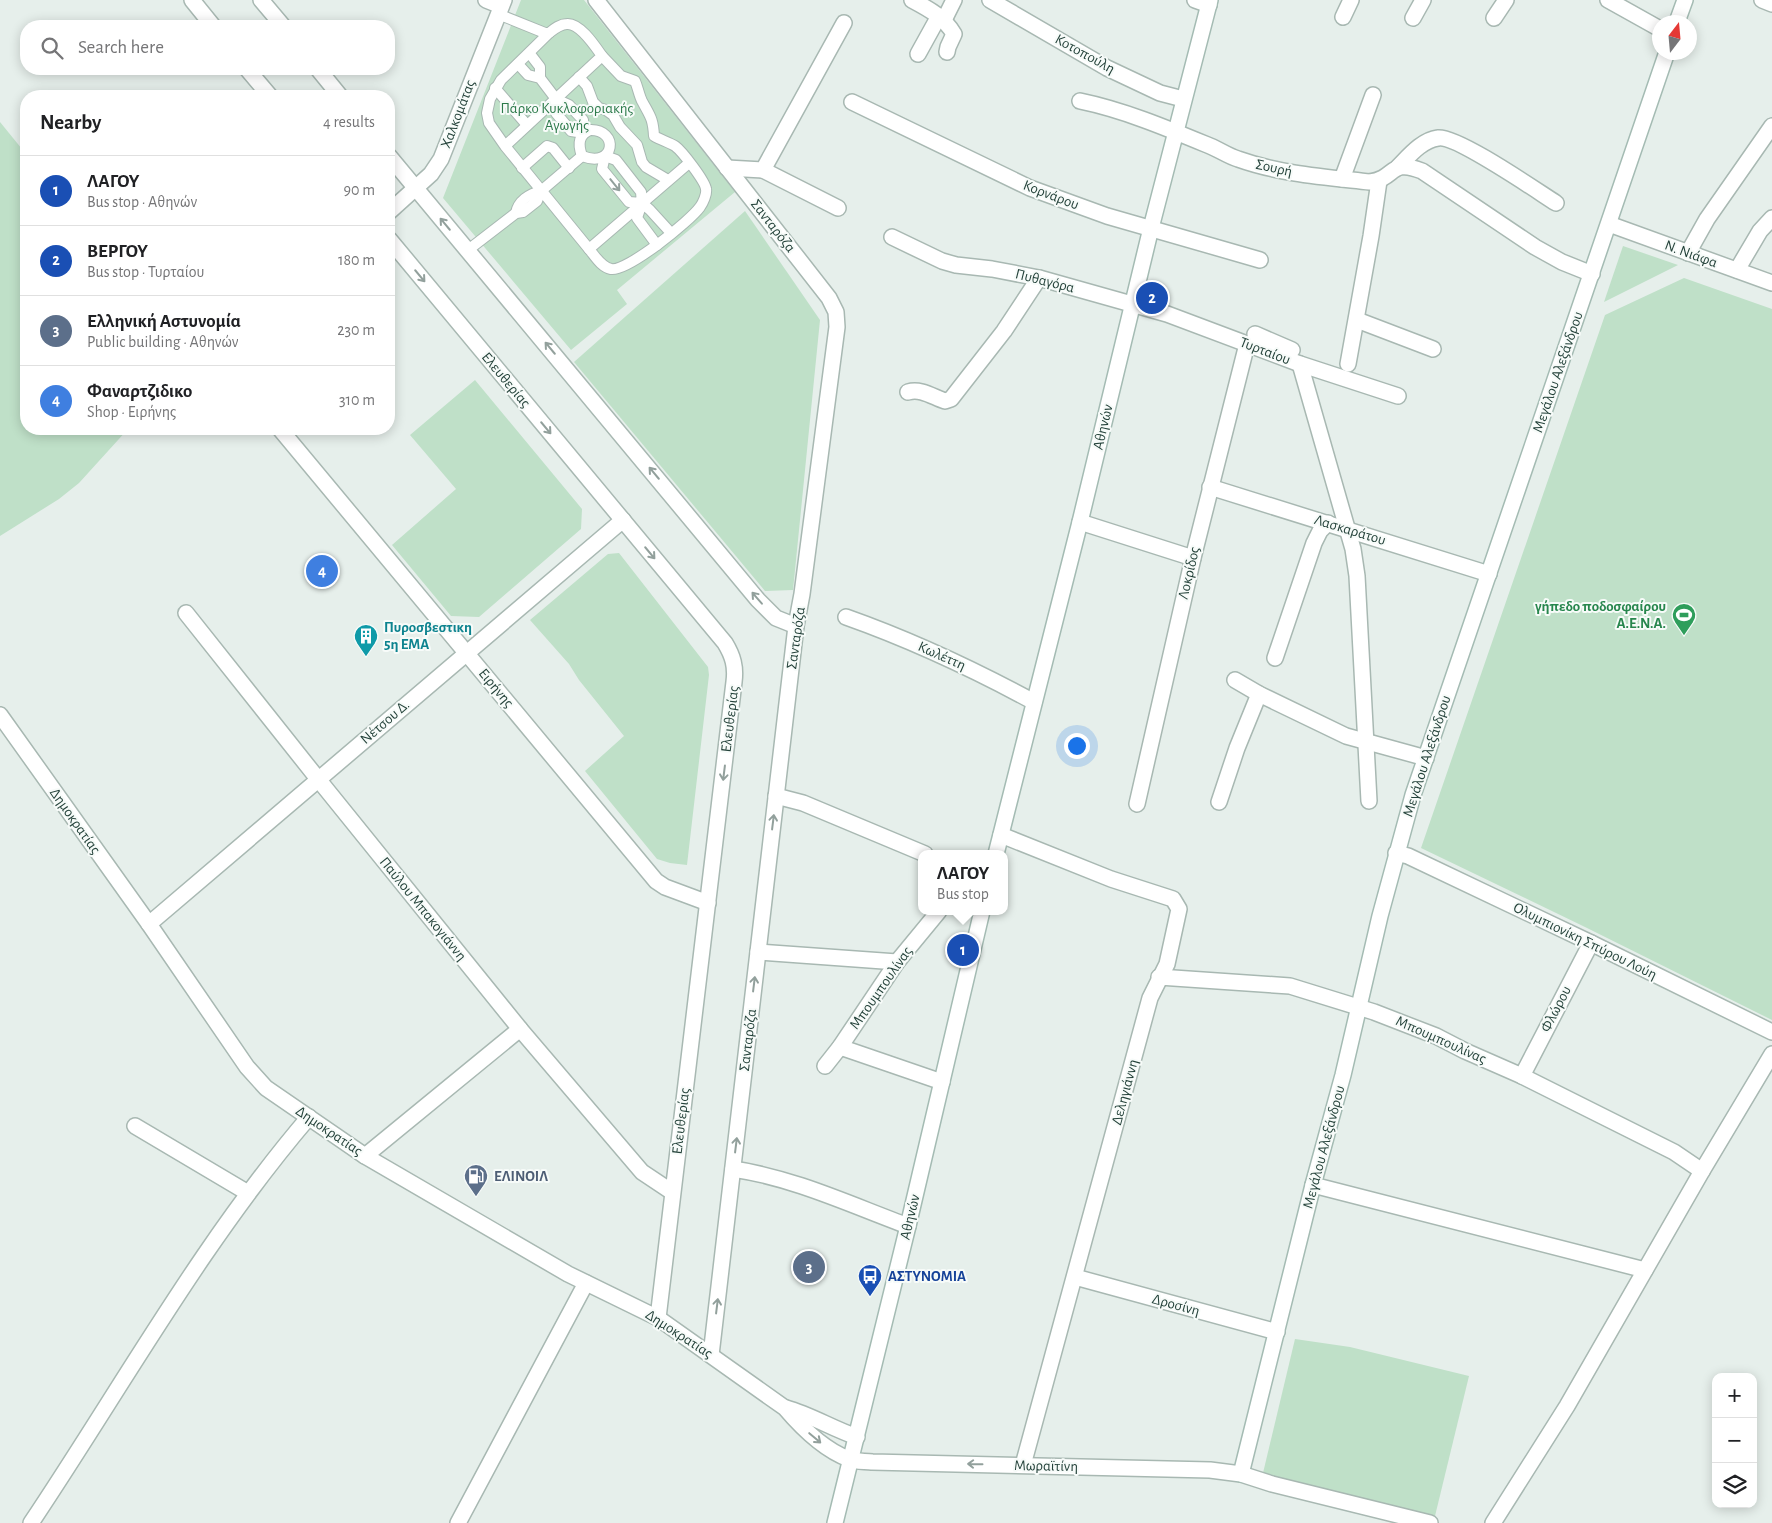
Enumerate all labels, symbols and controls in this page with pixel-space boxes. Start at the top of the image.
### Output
north arrow [1652,15,1697,60]
search box [20,20,395,75]
street label: Κοτοπούλη [1053,31,1117,77]
icon: search [38,34,66,62]
text: Search here [78,38,164,57]
street label: Χαλκομάτας [438,78,478,150]
park label: Πάρκο Κυκλοφοριακής Αγωγής [501,101,634,133]
text: Nearby [40,112,101,133]
text: 4 results [323,114,375,130]
street label: Σουρή [1254,157,1294,179]
text: ΛΑΓΟΥ [87,172,139,191]
street label: Κορνάρου [1021,178,1081,212]
one-way arrow [610,179,621,192]
text: 1 [53,182,59,198]
text: 90 m [344,182,375,198]
text: Bus stop · Αθηνών [87,194,197,210]
street label: Σανταρόζα [748,197,798,255]
one-way arrow [440,217,451,230]
street label: Ν. Νιάφα [1663,238,1720,270]
text: ΒΕΡΓΟΥ [87,242,148,261]
text: 2 [52,252,60,268]
text: 180 m [338,252,375,268]
text: Bus stop · Τυρταίου [87,264,204,280]
street label: Πυθαγόρα [1014,266,1076,296]
one-way arrow [414,270,426,283]
pin: 2 [1136,279,1168,317]
street label: Μεγάλου Αλεξάνδρου [1530,310,1586,434]
text: Ελληνική Αστυνομία [87,312,241,331]
text: 3 [53,322,59,338]
text: 230 m [337,322,375,338]
text: Public building · Αθηνών [87,334,239,350]
street label: Τυρταίου [1238,335,1292,367]
one-way arrow [544,342,555,355]
street label: Ελευθερίας [479,350,533,411]
text: Φαναρτζιδικο [87,382,192,401]
text: 4 [52,392,60,408]
text: 310 m [339,392,375,408]
street label: Αθηνών [1091,403,1115,451]
text: Shop · Ειρήνης [87,404,176,420]
one-way arrow [541,421,552,434]
one-way arrow [648,467,659,480]
street label: Λασκαράτου [1313,512,1387,548]
street label: Λοκρίδος [1176,545,1202,601]
one-way arrow [645,546,656,559]
pin: 4 [306,552,338,590]
one-way arrow [752,592,763,605]
place label: γήπεδο ποδοσφαίρου Α.Ε.Ν.Α. [1535,599,1666,631]
sports icon: γήπεδο ποδοσφαίρου Α.Ε.Ν.Α. [1671,602,1697,636]
street label: Σανταρόζα [784,606,808,670]
place label: Πυροσβεστικη 5η ΕΜΑ [384,620,472,652]
building icon: Πυροσβεστικη 5η ΕΜΑ [353,623,379,657]
street label: Κωλέττη [916,639,968,673]
street label: Ειρήνης [476,666,517,710]
street label: Ελευθερίας [718,685,742,753]
street label: Μεγάλου Αλεξάνδρου [1400,693,1454,819]
street label: Νέτσου Δ. [358,697,412,747]
your location [1064,733,1090,759]
one-way arrow [719,765,729,781]
street label: Δημοκρατίας [47,785,103,857]
one-way arrow [768,815,778,831]
popup [918,850,1008,915]
street label: Παύλου Μπακογιάννη [377,854,469,964]
text: ΛΑΓΟΥ [937,864,989,883]
text: Bus stop [937,886,989,902]
street label: Ολυμπιονίκη Σπύρου Λούη [1511,900,1659,982]
pin: 1 [947,931,979,969]
street label: Μπουμπουλίνας [847,944,915,1032]
one-way arrow [749,976,759,992]
street label: Φλώρου [1538,983,1574,1035]
street label: Σανταρόζα [737,1008,759,1072]
street label: Μπουμπουλίνας [1394,1013,1489,1067]
street label: Δεληγιάννη [1109,1058,1141,1126]
street label: Μεγάλου Αλεξάνδρου [1300,1084,1348,1210]
street label: Ελευθερίας [669,1087,693,1155]
street label: Δημοκρατίας [293,1103,365,1159]
one-way arrow [731,1137,741,1153]
fuel station icon: ΕΛΙΝΟΙΛ [463,1163,489,1197]
place label: ΕΛΙΝΟΙΛ [494,1169,548,1184]
street label: Αθηνών [898,1193,922,1241]
pin: 3 [793,1248,825,1286]
bus stop icon: ΑΣΤΥΝΟΜΙΑ [857,1263,883,1297]
place label: ΑΣΤΥΝΟΜΙΑ [888,1269,966,1284]
street label: Δροσίνη [1151,1291,1201,1319]
one-way arrow [712,1299,722,1315]
street label: Δημοκρατίας [643,1307,715,1361]
map controls [1712,1373,1757,1508]
button: + [1712,1373,1757,1418]
button: − [1712,1418,1757,1463]
one-way arrow [808,1432,821,1443]
street label: Μωραϊτίνη [1014,1458,1078,1474]
one-way arrow [967,1459,983,1469]
button: layers [1712,1463,1757,1508]

